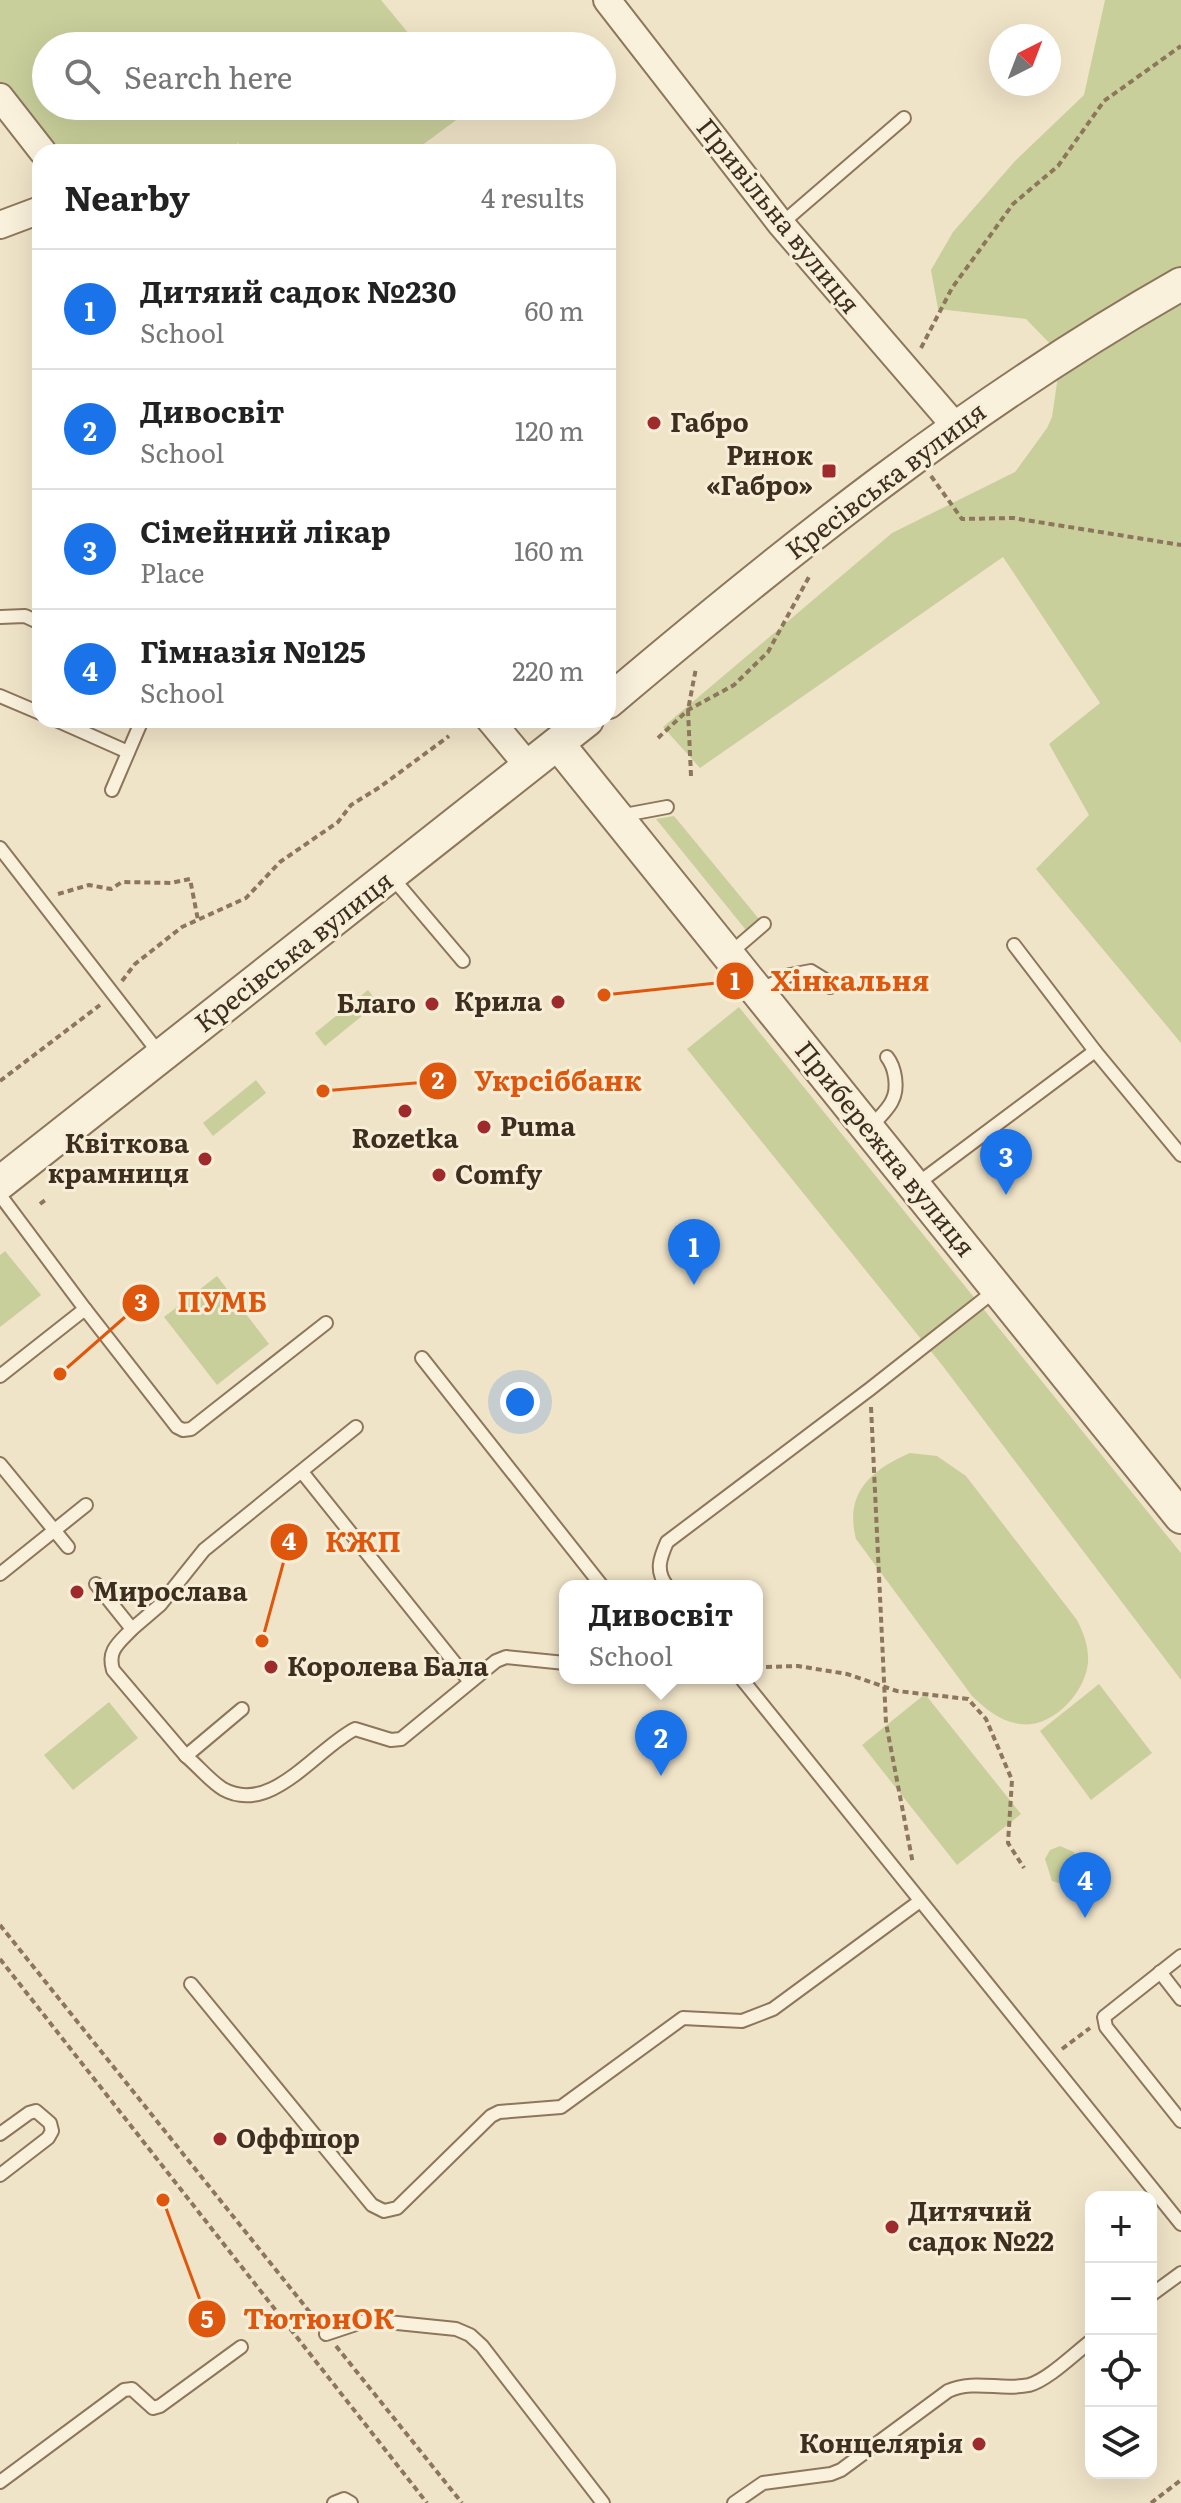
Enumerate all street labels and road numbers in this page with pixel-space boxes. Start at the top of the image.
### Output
street label: Привільна вулиця [689,108,871,321]
street label: Кресівська вулиця [776,391,993,567]
street label: Кресівська вулиця [185,860,400,1040]
street label: Прибережна вулиця [787,1031,987,1264]

